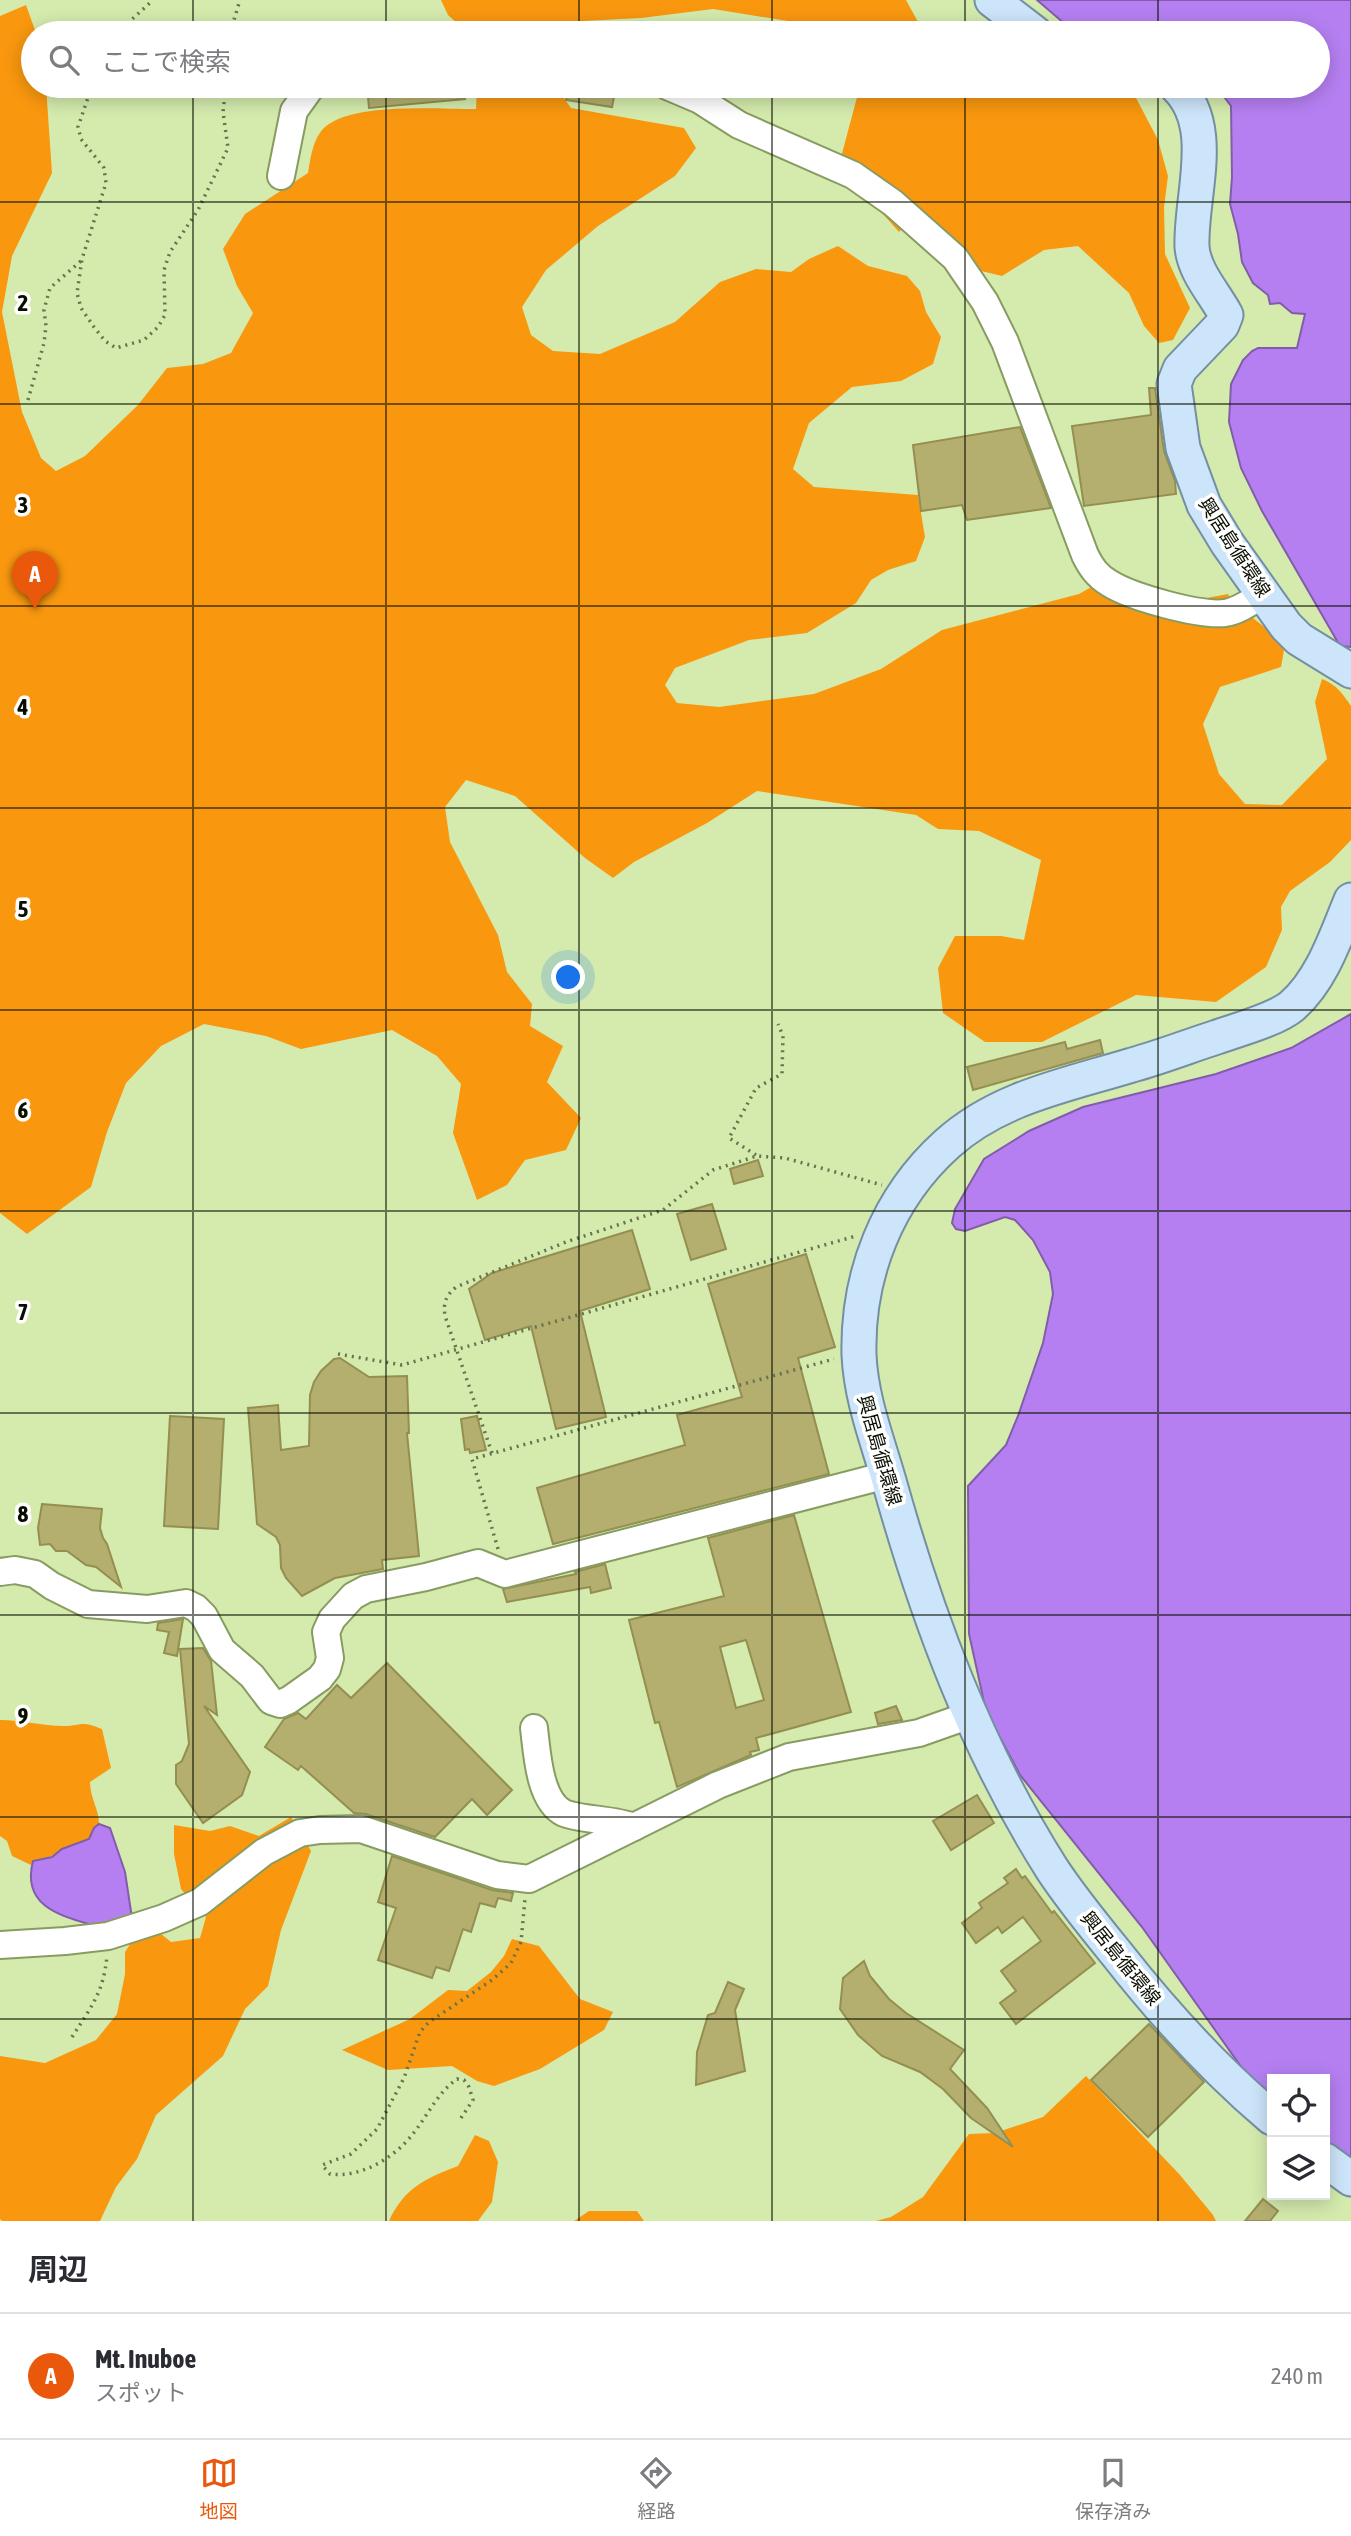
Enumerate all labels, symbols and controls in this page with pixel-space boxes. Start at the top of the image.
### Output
search box [21,21,1330,98]
icon: search [45,41,83,79]
text: ここで検索 [101,47,231,77]
text: 2 [18,290,28,316]
text: 3 [18,492,28,518]
street label: 興居島循環線 [1195,493,1275,601]
pin: A [12,551,58,609]
text: 4 [17,694,29,720]
text: 5 [18,896,29,922]
your location [551,960,585,994]
text: 6 [18,1097,29,1123]
text: 7 [18,1299,28,1325]
street label: 興居島循環線 [854,1392,906,1508]
text: 8 [18,1501,29,1527]
text: 9 [18,1703,29,1729]
street label: 興居島循環線 [1077,1907,1165,2009]
map controls [1267,2074,1330,2200]
button: locate [1267,2074,1330,2137]
button: layers [1267,2137,1330,2200]
text: 周辺 [28,2252,88,2286]
text: Mt. Inuboe [95,2344,196,2374]
text: A [45,2363,57,2389]
text: 240 m [1271,2363,1323,2389]
text: スポット [95,2380,187,2406]
tab: 地図 [200,2454,238,2523]
tab: 経路 [637,2454,675,2523]
tab: 保存済み [1075,2454,1151,2523]

